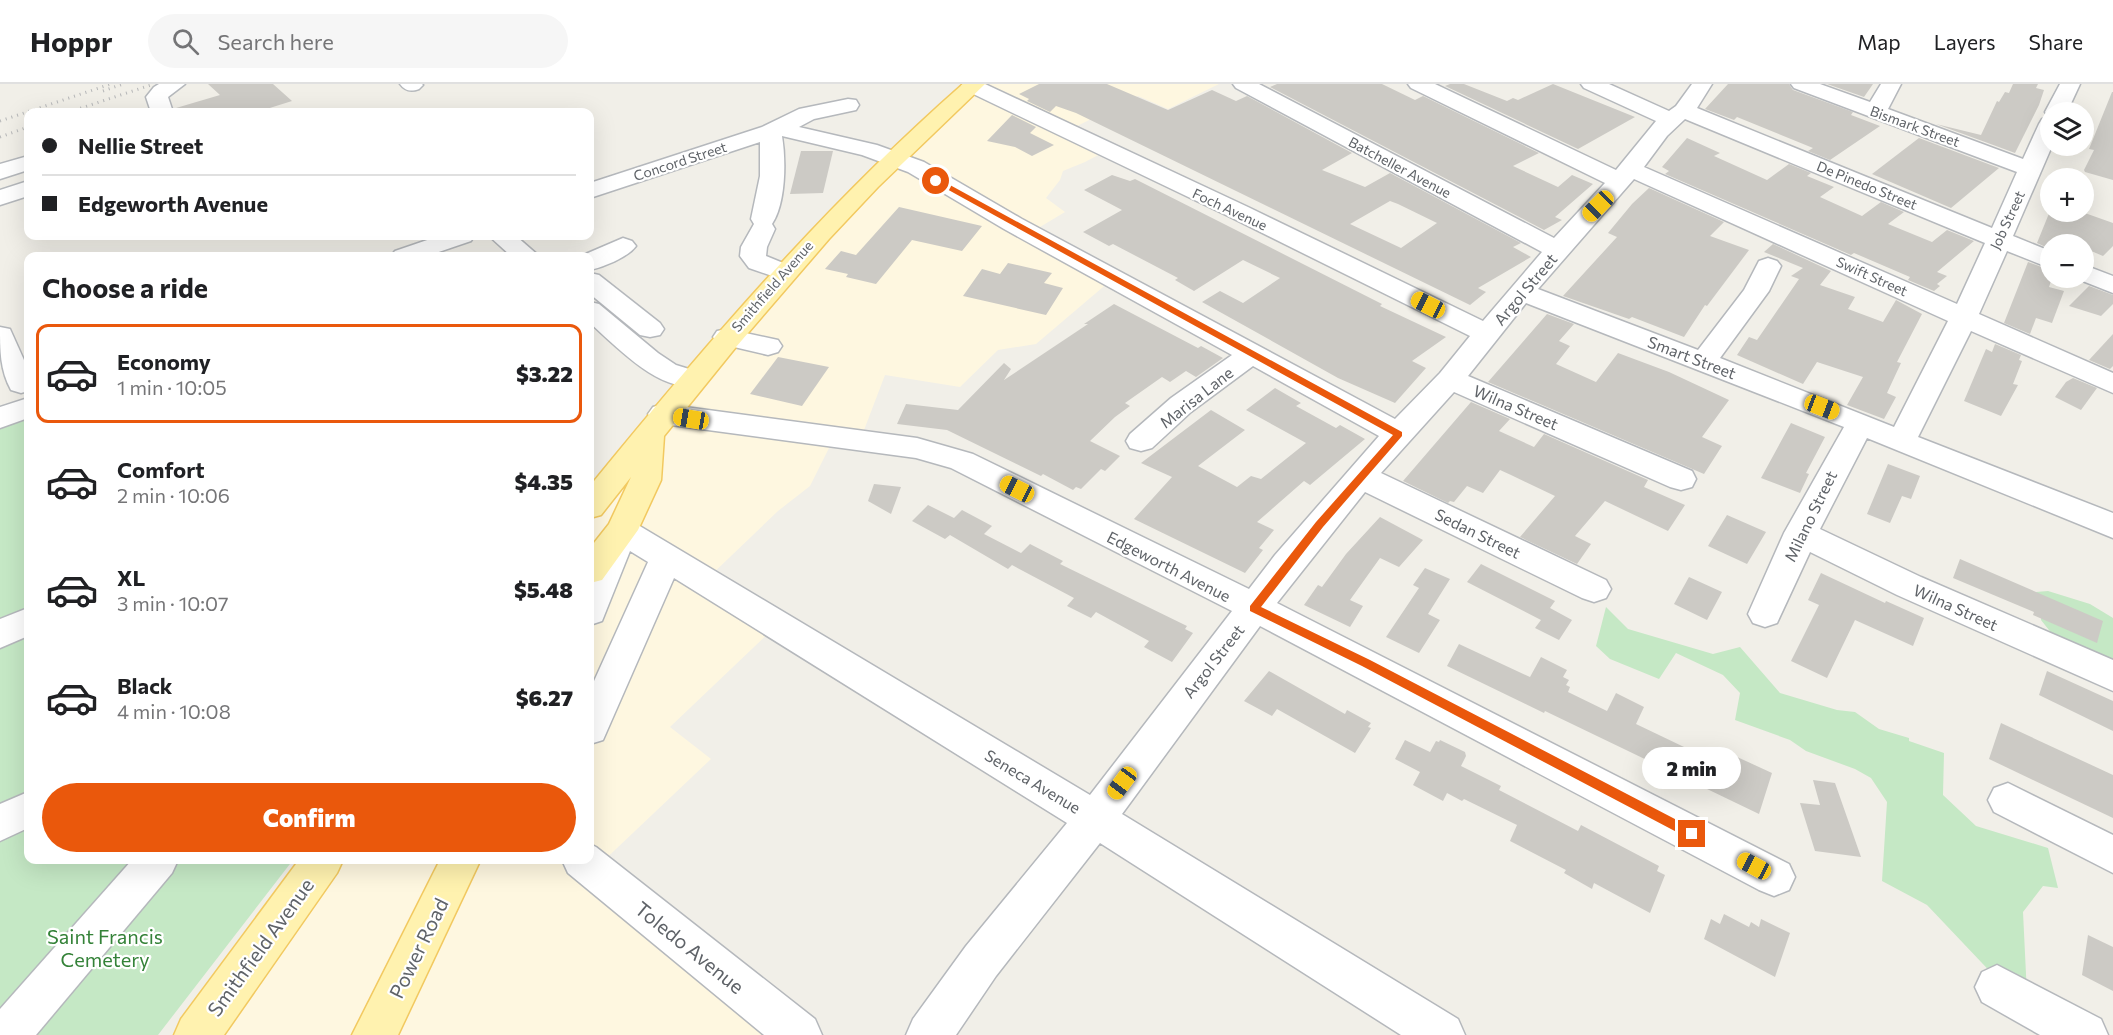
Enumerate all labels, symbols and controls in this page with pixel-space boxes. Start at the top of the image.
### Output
search box [148,14,568,68]
text: Hoppr [30,24,112,58]
icon: search [169,25,202,58]
text: Search here [217,28,334,55]
text: Map [1857,29,1901,54]
text: Layers [1934,29,1996,54]
text: Share [2029,29,2083,54]
street label: Bismark Street [1868,102,1962,150]
map controls [2040,102,2094,288]
button: layers [2040,102,2094,156]
text: Nellie Street [78,132,203,159]
street label: Batcheller Avenue [1346,133,1454,201]
street label: Concord Street [631,138,729,184]
street label: De Pinedo Street [1814,157,1920,213]
route start [922,167,949,194]
button: + [2040,168,2094,222]
street label: Foch Avenue [1190,184,1270,234]
car [1579,187,1617,225]
street label: Job Street [1986,188,2028,252]
text: Edgeworth Avenue [78,190,268,217]
button: − [2040,234,2094,288]
street label: Smithfield Avenue [728,237,816,335]
street label: Argol Street [1489,249,1561,329]
street label: Swift Street [1834,253,1911,299]
text: Choose a ride [42,271,208,304]
car [1408,289,1448,321]
street label: Smart Street [1645,331,1739,383]
icon: car [45,347,99,401]
text: Economy [117,348,211,375]
text: $3.22 [516,360,573,387]
street label: Marisa Lane [1156,362,1236,432]
text: 1 min · 10:05 [117,375,227,399]
street label: Wilna Street [1471,381,1562,434]
car [1802,392,1842,422]
car [672,407,710,431]
icon: car [45,455,99,509]
text: Comfort [117,456,205,483]
street label: Milano Street [1780,467,1840,565]
text: $4.35 [515,468,573,495]
car [997,473,1037,505]
text: 2 min · 10:06 [117,483,230,507]
street label: Sedan Street [1432,504,1524,562]
street label: Edgeworth Avenue [1104,527,1234,605]
icon: car [45,563,99,617]
text: XL [117,564,145,591]
text: $5.48 [514,576,573,603]
street label: Wilna Street [1911,580,2002,634]
text: 3 min · 10:07 [117,591,229,615]
street label: Argol Street [1178,620,1248,701]
icon: car [45,671,99,725]
text: Black [117,672,172,699]
text: $6.27 [516,684,573,711]
text: 4 min · 10:08 [117,699,231,723]
street label: Seneca Avenue [982,745,1084,817]
callout: 2 min [1642,747,1742,789]
text: 2 min [1666,756,1717,780]
car [1104,763,1140,803]
button: Confirm [42,783,576,852]
route end [1678,820,1705,847]
car [1734,850,1774,882]
street label: Smithfield Avenue [202,873,318,1021]
street label: Power Road [383,894,453,1002]
street label: Toledo Avenue [631,896,749,998]
park label: Saint Francis Cemetery [47,924,163,971]

